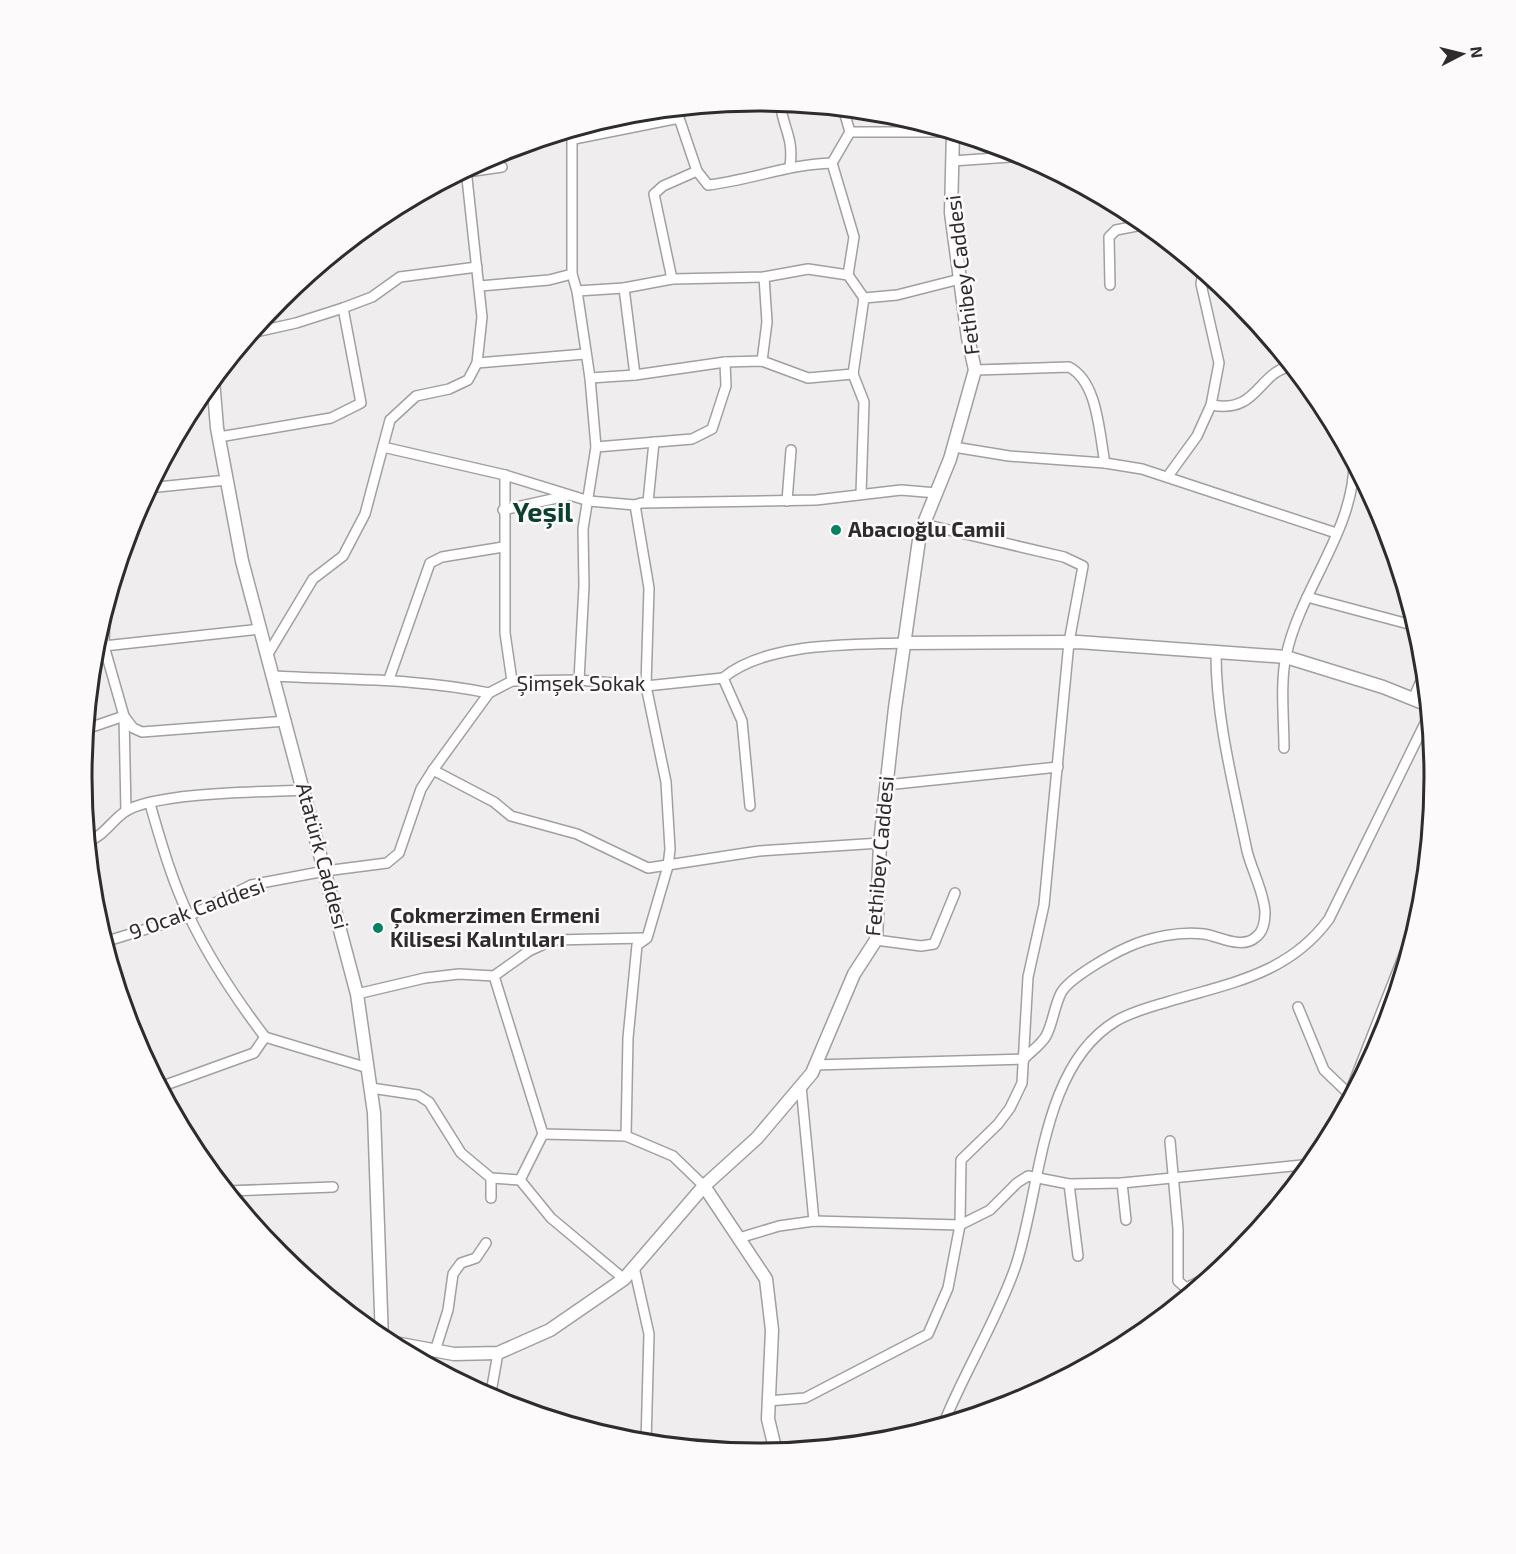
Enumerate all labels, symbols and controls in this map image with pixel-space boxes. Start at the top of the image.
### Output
north arrow [1432,24,1492,84]
text: N [1467,45,1488,59]
street label: Fethibey Caddesi [939,194,984,357]
district label: Yeşil [513,495,573,529]
place label: Abacıoğlu Camii [848,516,1006,541]
marker: Abacıoğlu Camii [829,523,843,537]
street label: Şimşek Sokak [516,670,646,697]
street label: Fethibey Caddesi [859,775,898,937]
street label: Atatürk Caddesi [292,780,355,932]
street label: 9 Ocak Caddesi [125,871,268,944]
place label: Çokmerzimen Ermeni Kilisesi Kalıntıları [390,902,600,951]
marker: Çokmerzimen Ermeni Kilisesi Kalıntıları [371,921,385,935]

